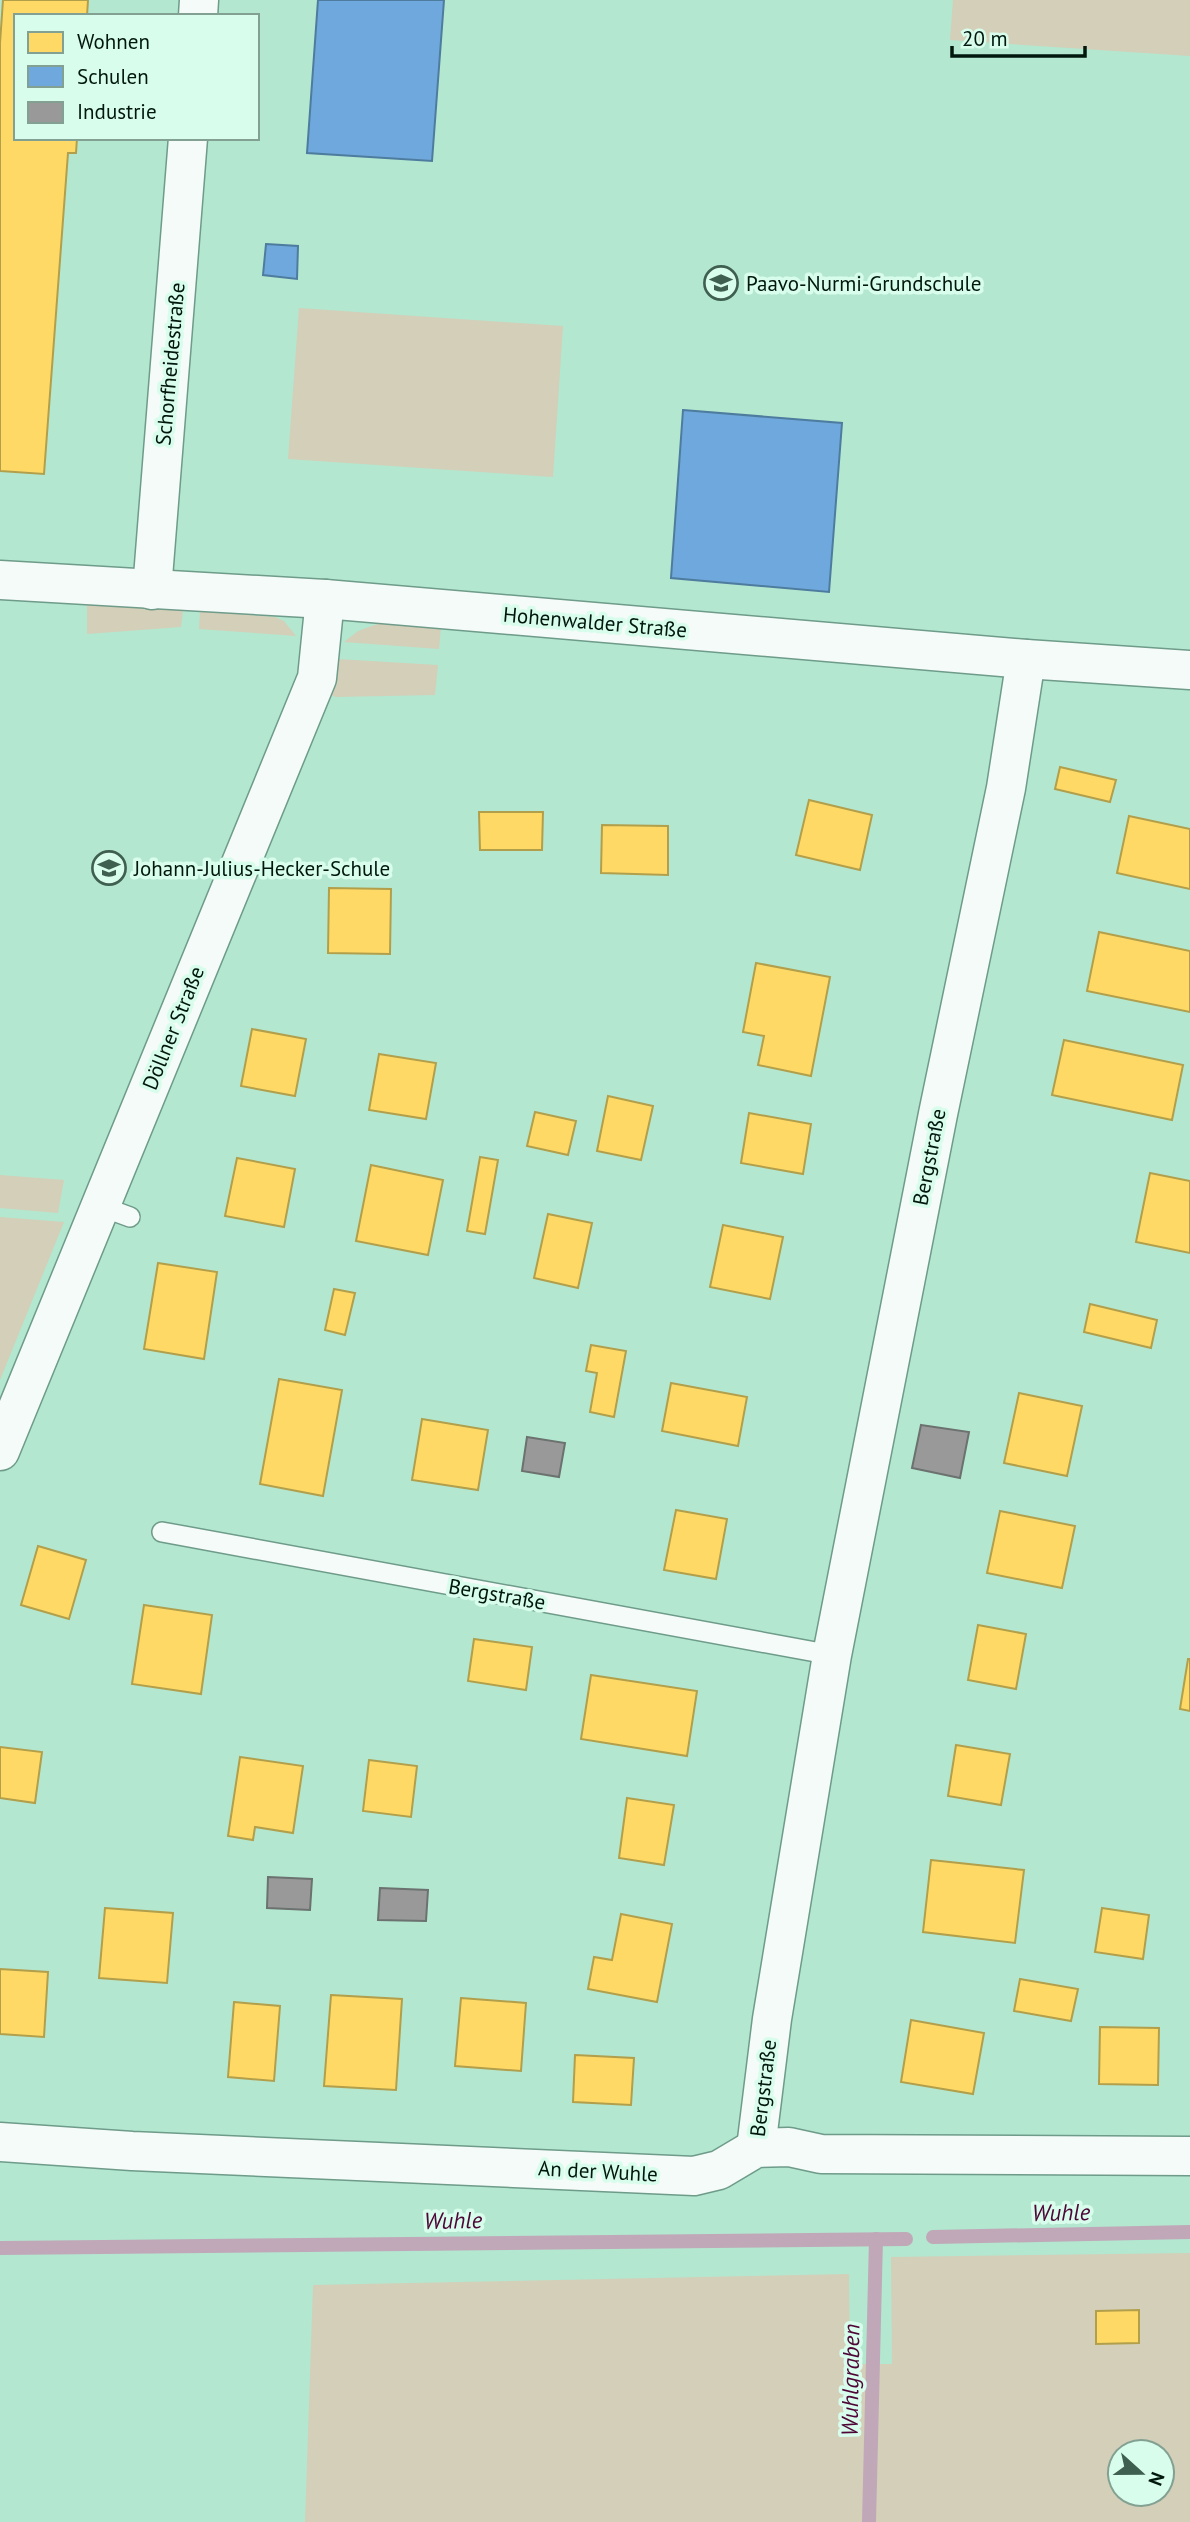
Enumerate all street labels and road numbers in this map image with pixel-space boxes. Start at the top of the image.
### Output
street label: Schorfheidestraße [149,281,191,447]
street label: Hohenwalder Straße [502,601,688,643]
street label: Döllner Straße [136,962,210,1094]
street label: Bergstraße [906,1106,952,1208]
street label: Bergstraße [446,1572,548,1616]
street label: Bergstraße [744,2038,782,2138]
street label: An der Wuhle [537,2154,659,2188]

